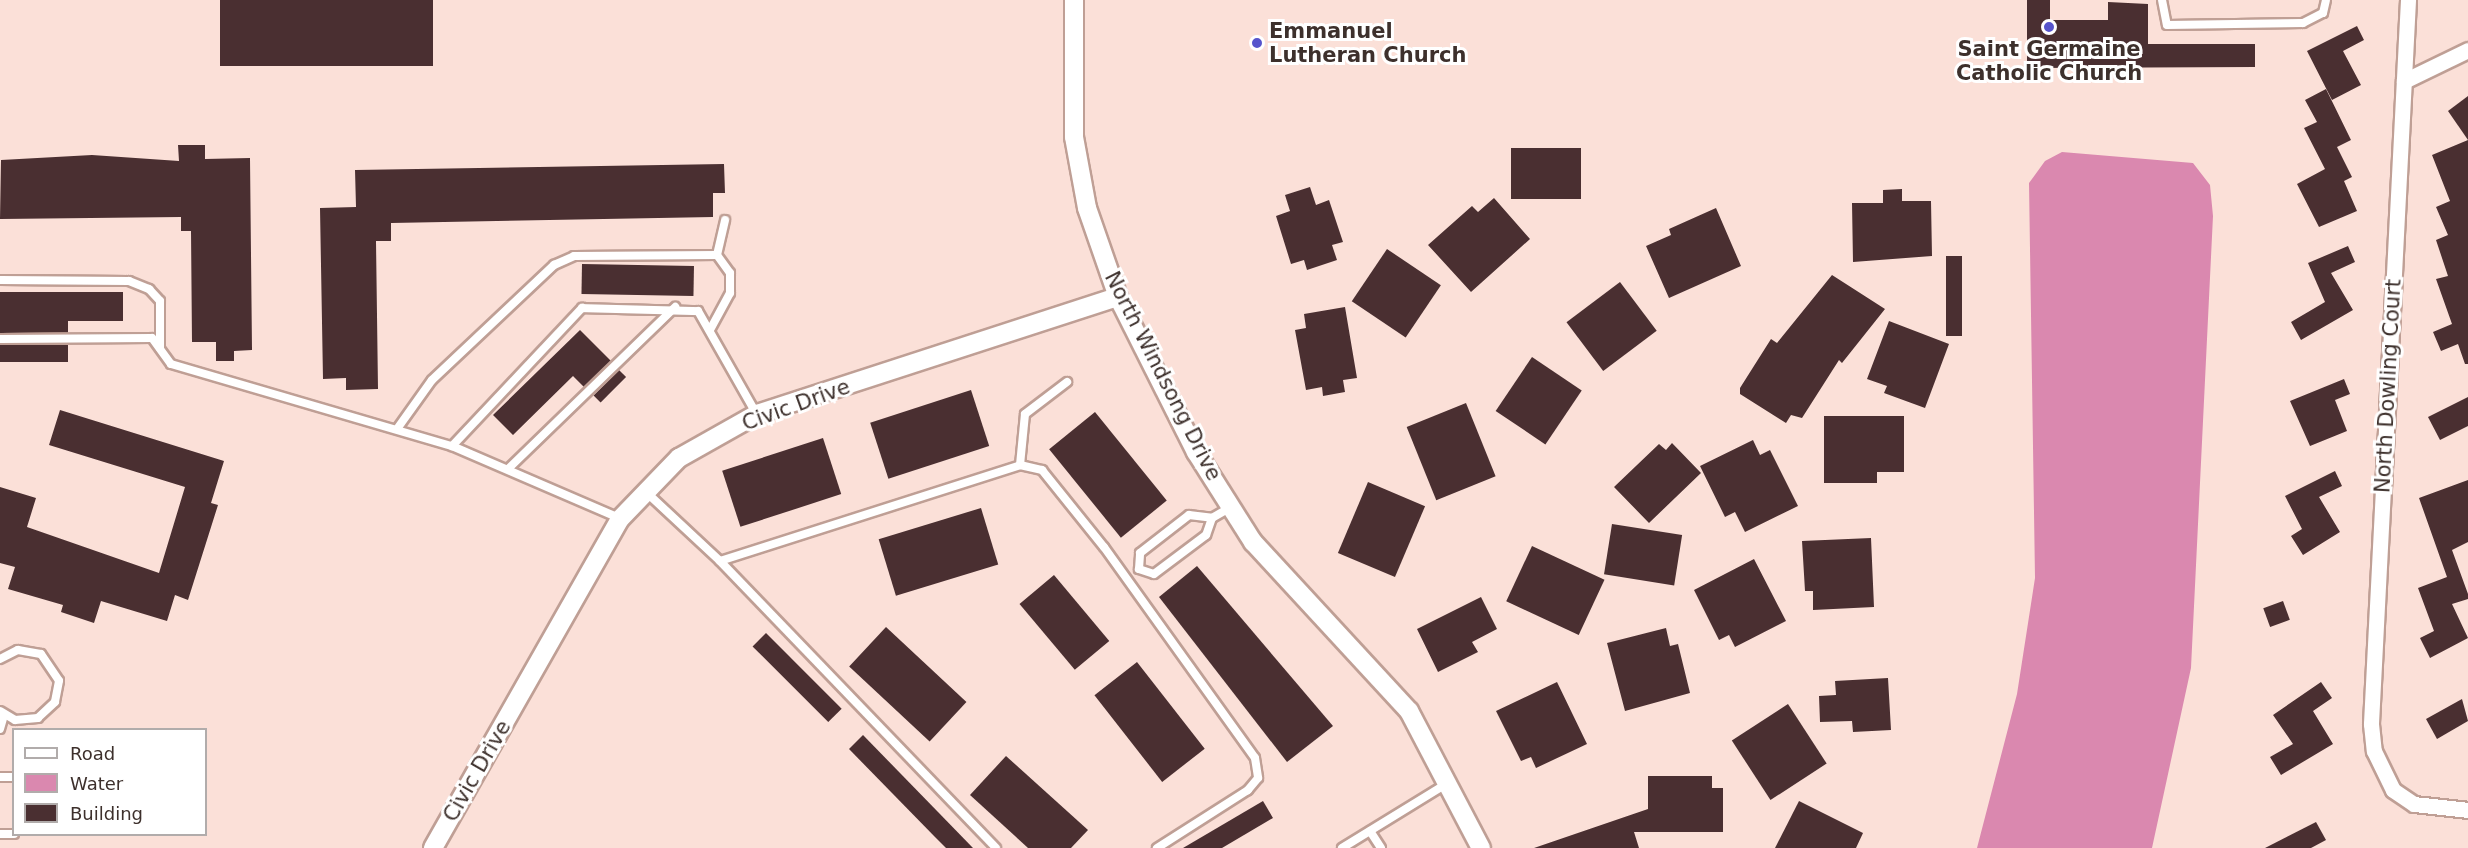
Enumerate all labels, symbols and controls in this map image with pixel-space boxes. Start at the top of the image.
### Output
place label: Emmanuel Lutheran Church [1269,18,1466,68]
marker: Saint Germaine Catholic Church [2042,20,2056,34]
marker: Emmanuel Lutheran Church [1250,36,1264,50]
place label: Saint Germaine Catholic Church [1956,36,2142,86]
street label: North Windsong Drive [1099,267,1227,485]
street label: North Dowling Court [2370,278,2406,494]
street label: Civic Drive [739,374,853,436]
street label: Civic Drive [438,716,516,826]
legend [12,728,207,836]
text: Road [70,743,115,764]
text: Water [70,773,123,794]
text: Building [70,803,143,824]

